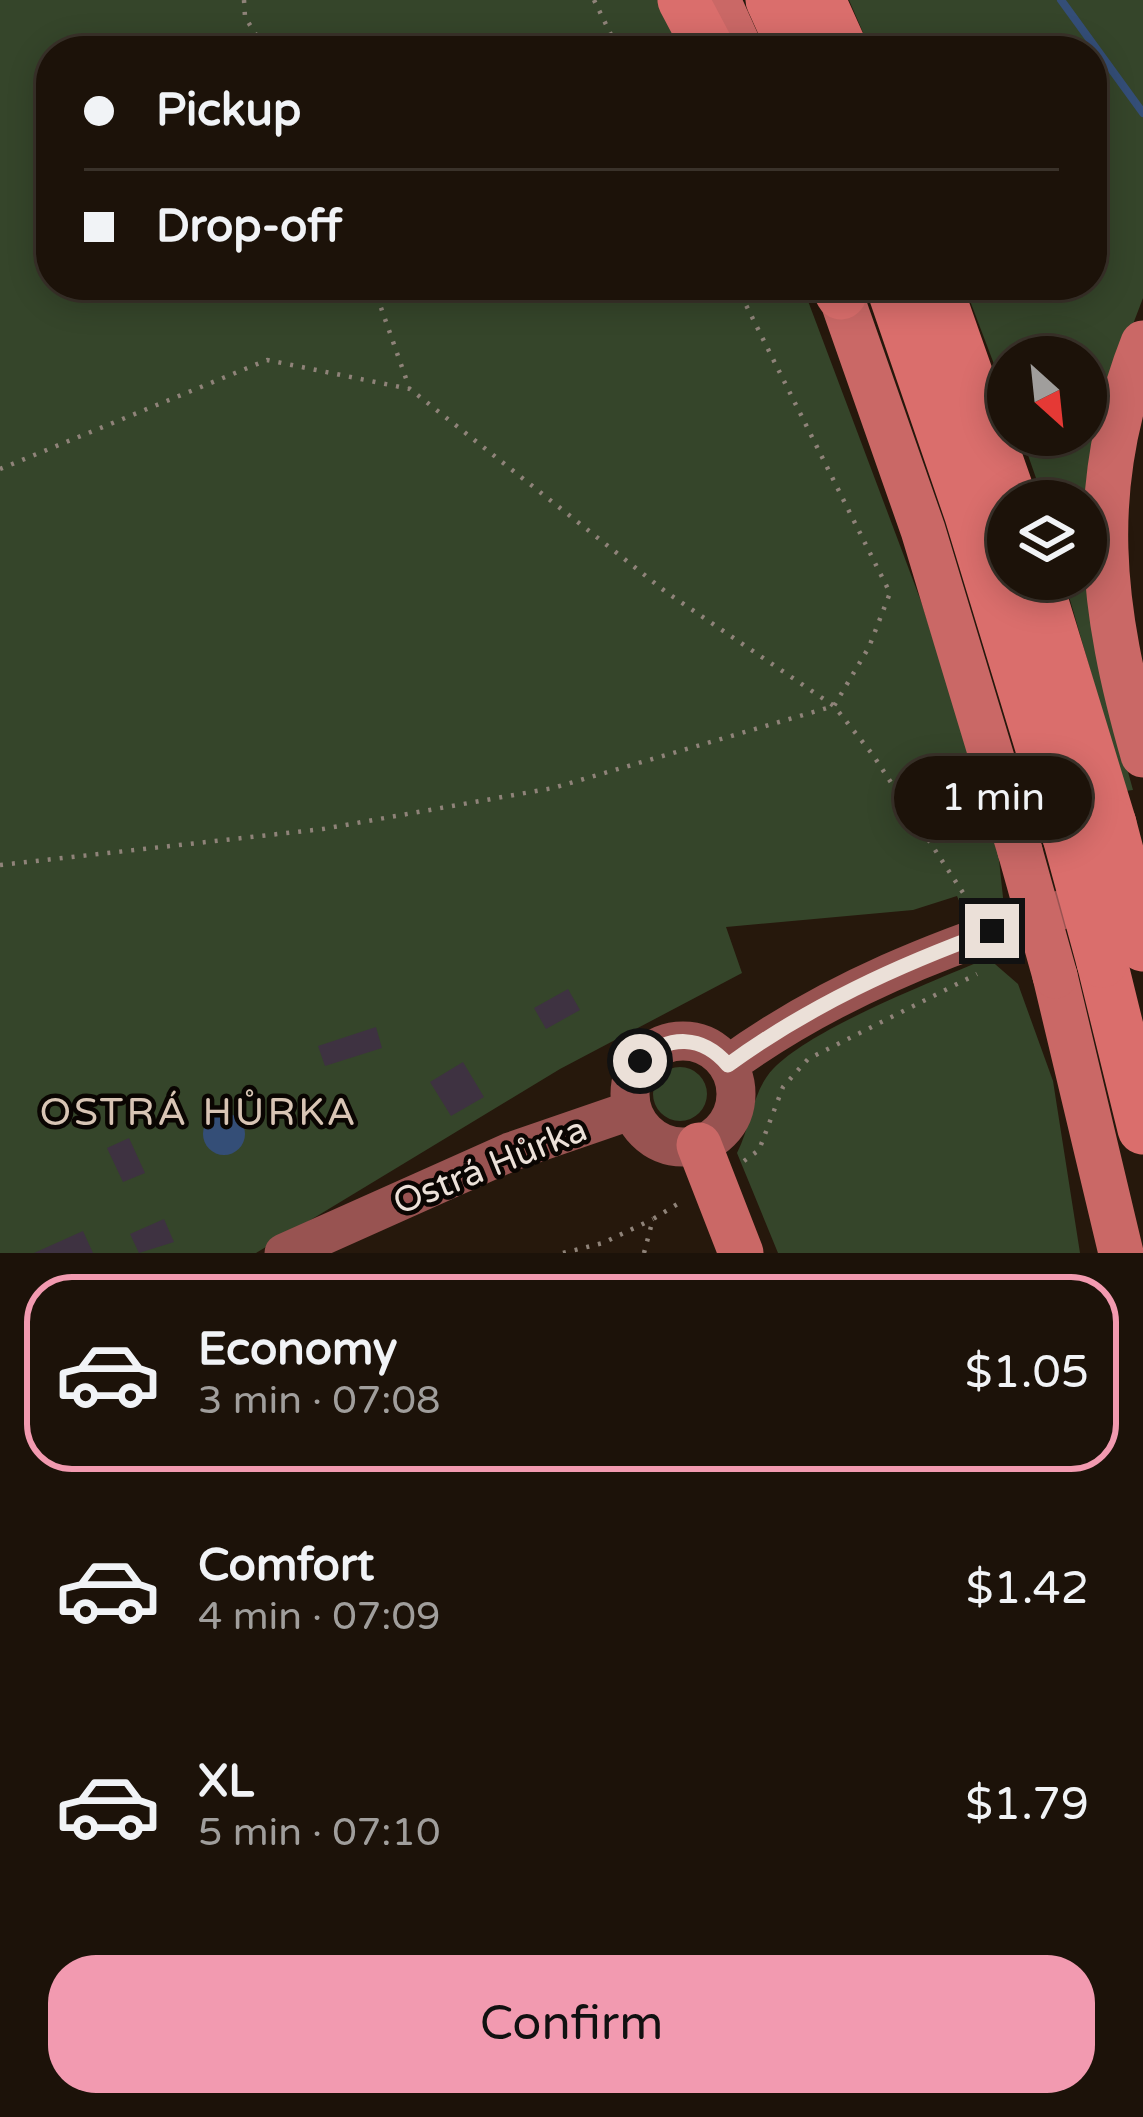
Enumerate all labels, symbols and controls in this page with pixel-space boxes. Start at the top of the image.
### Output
text: Pickup [156,84,301,138]
text: Drop-off [156,200,342,254]
north arrow [987,336,1107,456]
map controls [987,336,1107,600]
button: layers [987,480,1107,600]
callout: 1 min [893,757,1091,841]
text: 1 min [941,774,1045,821]
route end [965,904,1019,958]
route start [613,1034,667,1088]
district label: OSTRÁ HŮRKA [39,1089,359,1136]
street label: Ostrá Hůrka [387,1108,593,1224]
icon: car [54,1319,162,1427]
text: Economy [198,1323,397,1377]
text: $1.05 [965,1346,1089,1400]
text: 3 min · 07:08 [198,1377,440,1424]
icon: car [54,1535,162,1643]
text: Comfort [198,1539,374,1593]
text: $1.42 [966,1562,1089,1616]
text: 4 min · 07:09 [198,1593,440,1640]
icon: car [54,1751,162,1859]
text: XL [198,1755,254,1809]
text: $1.79 [965,1778,1089,1832]
text: 5 min · 07:10 [198,1809,440,1856]
button: Confirm [48,1955,1095,2093]

